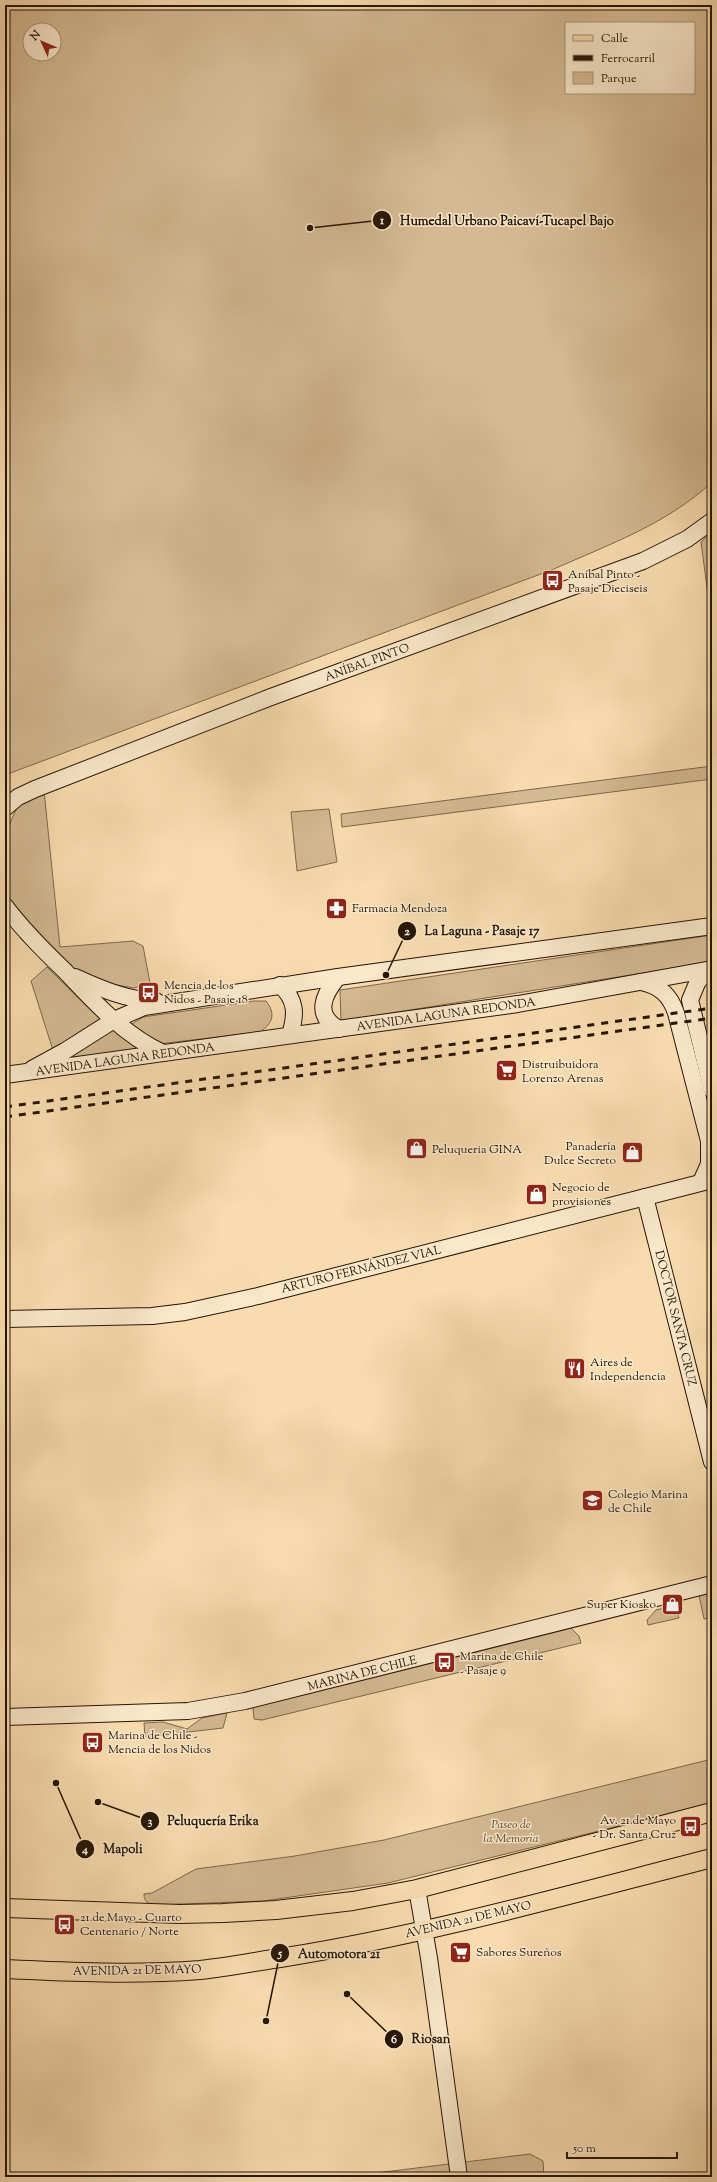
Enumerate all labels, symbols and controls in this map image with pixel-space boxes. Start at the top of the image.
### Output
north arrow [22,22,62,62]
legend [565,22,695,94]
text: N [26,27,44,45]
text: Calle [601,30,629,48]
text: Ferrocarril [601,50,656,68]
text: Parque [601,70,637,88]
callout: Humedal Urbano Paicaví-Tucapel Bajo [372,208,622,233]
text: 1 [379,212,385,230]
text: Humedal Urbano Paicaví-Tucapel Bajo [400,213,614,231]
place label: Aníbal Pinto - Pasaje Dieciseis [568,566,648,598]
bus stop icon: Aníbal Pinto - Pasaje Dieciseis [539,568,565,594]
street label: ANÍBAL PINTO [322,639,412,687]
pharmacy icon: Farmacia Mendoza [323,895,349,921]
place label: Farmacia Mendoza [352,900,448,918]
callout: La Laguna - Pasaje 17 [397,918,548,943]
text: 2 [404,923,410,941]
text: La Laguna - Pasaje 17 [424,923,540,941]
place label: Mencia de los Nidos - Pasaje 18 [164,977,248,1009]
bus stop icon: Mencia de los Nidos - Pasaje 18 [136,979,162,1005]
street label: AVENIDA LAGUNA REDONDA [355,993,537,1037]
street label: AVENIDA LAGUNA REDONDA [34,1038,216,1082]
place label: Distruibuidora Lorenzo Arenas [522,1056,604,1088]
supermarket icon: Distruibuidora Lorenzo Arenas [493,1058,519,1084]
shop icon: Peluqueria GINA [404,1136,430,1162]
place label: Panadería Dulce Secreto [544,1138,616,1170]
shop icon: Panadería Dulce Secreto [619,1140,645,1166]
place label: Peluqueria GINA [432,1141,522,1159]
place label: Negocio de provisiones [552,1179,611,1211]
shop icon: Negocio de provisiones [523,1181,549,1207]
street label: ARTURO FERNÁNDEZ VIAL [279,1241,443,1299]
street label: DOCTOR SANTA CRUZ [649,1249,701,1388]
place label: Aires de Independencia [590,1354,666,1386]
restaurant icon: Aires de Independencia [561,1356,587,1382]
place label: Colegio Marina de Chile [608,1486,688,1518]
school or university icon: Colegio Marina de Chile [579,1488,605,1514]
shop icon: Super Kiosko [659,1591,685,1617]
place label: Super Kiosko [586,1596,656,1614]
place label: Marina de Chile - Pasaje 9 [460,1648,544,1680]
bus stop icon: Marina de Chile - Pasaje 9 [432,1650,458,1676]
street label: MARINA DE CHILE [306,1652,419,1696]
place label: Marina de Chile - Mencia de los Nidos [108,1727,211,1759]
bus stop icon: Marina de Chile - Mencia de los Nidos [80,1729,106,1755]
callout: Peluquería Erika [140,1808,267,1833]
place label: Av. 21 de Mayo - Dr. Santa Cruz [593,1812,676,1844]
text: 3 [148,1813,153,1831]
text: Peluquería Erika [167,1813,259,1831]
bus stop icon: Av. 21 de Mayo - Dr. Santa Cruz [678,1814,704,1840]
park label: Paseo de la Memoria [483,1816,539,1848]
callout: Mapoli [75,1836,151,1861]
text: 4 [81,1841,88,1859]
text: Mapoli [103,1841,143,1859]
street label: AVENIDA 21 DE MAYO [403,1897,533,1943]
place label: 21 de Mayo - Cuarto Centenario / Norte [80,1909,182,1941]
bus stop icon: 21 de Mayo - Cuarto Centenario / Norte [52,1911,78,1937]
supermarket icon: Sabores Sureños [448,1939,474,1965]
callout: Automotora 21 [270,1941,388,1966]
place label: Sabores Sureños [476,1944,562,1962]
text: 5 [277,1945,283,1963]
text: Automotora 21 [298,1946,381,1964]
street label: AVENIDA 21 DE MAYO [73,1961,202,1981]
callout: Riosan [384,2026,459,2051]
text: 6 [391,2031,397,2049]
text: Riosan [412,2031,451,2049]
scale bar [567,2134,677,2160]
text: 50 m [572,2140,596,2158]

